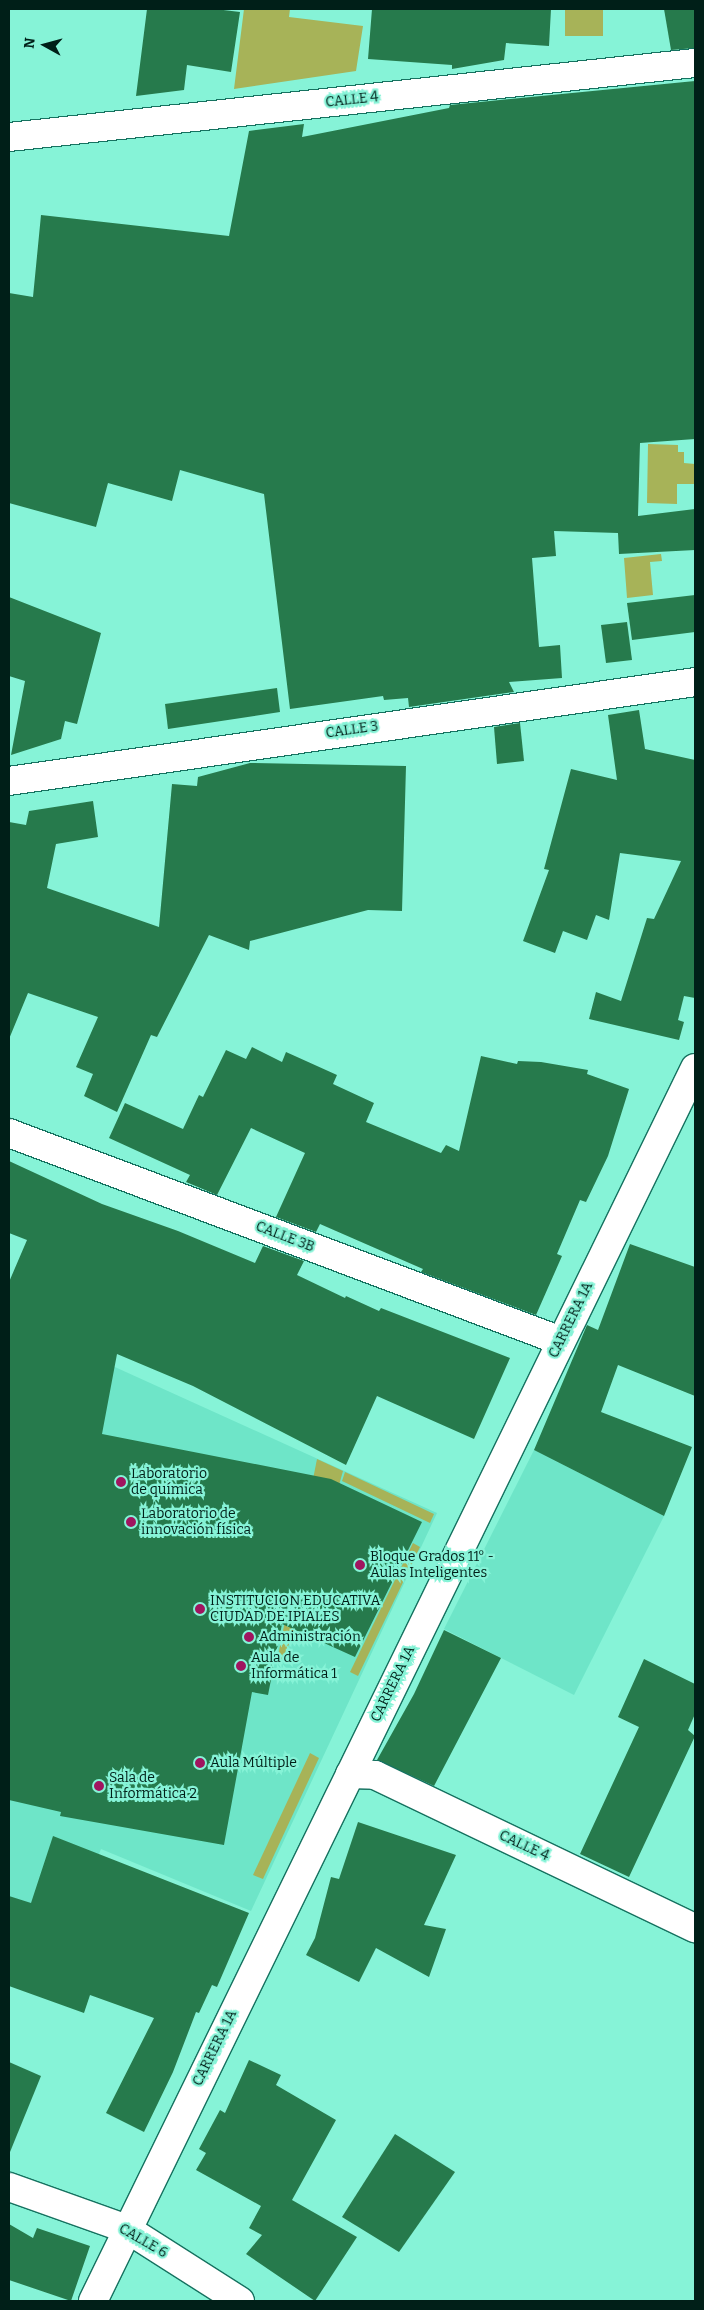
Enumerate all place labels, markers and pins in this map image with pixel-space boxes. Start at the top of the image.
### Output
place label: Laboratorio de química [131,1466,207,1498]
marker: Laboratorio de química [115,1476,127,1488]
place label: Laboratorio de innovación física [141,1506,251,1538]
marker: Laboratorio de innovación física [125,1516,137,1528]
place label: Bloque Grados 11° - Aulas Inteligentes [370,1549,494,1581]
marker: Bloque Grados 11° - Aulas Inteligentes [354,1559,366,1571]
place label: INSTITUCION EDUCATIVA CIUDAD DE IPIALES [210,1593,380,1625]
marker: INSTITUCION EDUCATIVA CIUDAD DE IPIALES [194,1603,206,1615]
place label: Administración [259,1629,361,1645]
marker: Administración [243,1631,255,1643]
place label: Aula de Informática 1 [251,1650,337,1682]
marker: Aula de Informática 1 [235,1660,247,1672]
place label: Aula Múltiple [210,1755,297,1771]
marker: Aula Múltiple [194,1757,206,1769]
place label: Sala de Informática 2 [109,1770,197,1802]
marker: Sala de Informática 2 [93,1780,105,1792]

